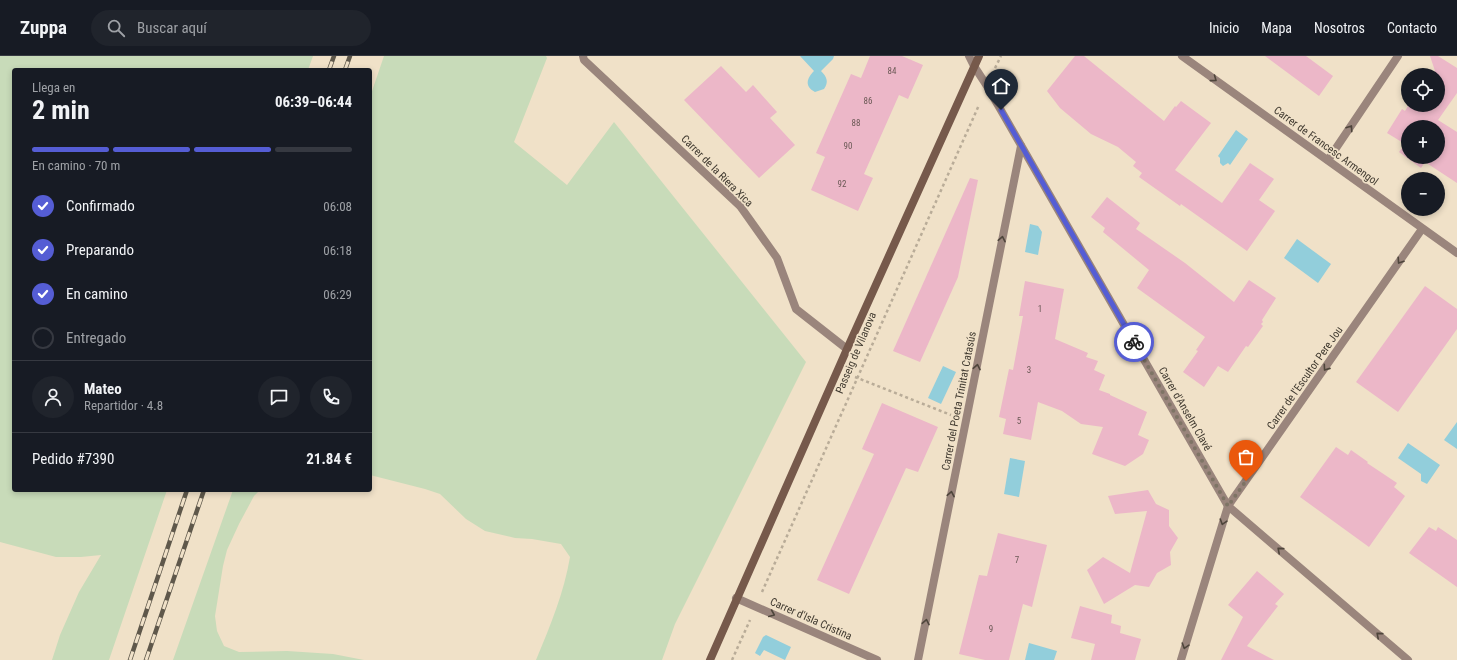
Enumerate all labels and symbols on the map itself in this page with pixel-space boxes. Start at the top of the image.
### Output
house number: 84 [888,66,897,76]
pin [984,69,1018,110]
one-way arrow [1210,74,1217,82]
house number: 86 [864,96,872,106]
street label: Carrer de Francesc Armengol [1271,104,1381,188]
house number: 88 [852,118,860,128]
one-way arrow [1345,125,1352,132]
street label: Carrer de la Riera Xica [678,132,756,210]
house number: 90 [844,141,852,151]
house number: 92 [838,179,847,189]
one-way arrow [998,236,1006,242]
one-way arrow [1397,257,1405,264]
house number: 1 [1038,304,1042,314]
street label: Passeig de Vilanova [833,310,879,396]
courier [1114,322,1154,362]
street label: Carrer de l'Escultor Pere Jou [1264,324,1346,432]
street label: Carrer del Poeta Trinitat Catasús [939,331,979,471]
one-way arrow [1324,363,1331,370]
one-way arrow [972,364,980,370]
house number: 3 [1027,365,1031,375]
street label: Carrer d'Anselm Clavé [1156,365,1214,453]
house number: 5 [1017,416,1022,426]
pin [1229,440,1263,481]
one-way arrow [947,491,955,497]
one-way arrow [1219,518,1228,525]
one-way arrow [1277,548,1284,555]
house number: 7 [1015,555,1020,565]
street label: Carrer d'Isla Cristina [768,595,854,643]
one-way arrow [767,609,775,617]
one-way arrow [921,619,930,625]
house number: 9 [989,624,993,634]
one-way arrow [1376,632,1383,639]
one-way arrow [1181,643,1190,650]

